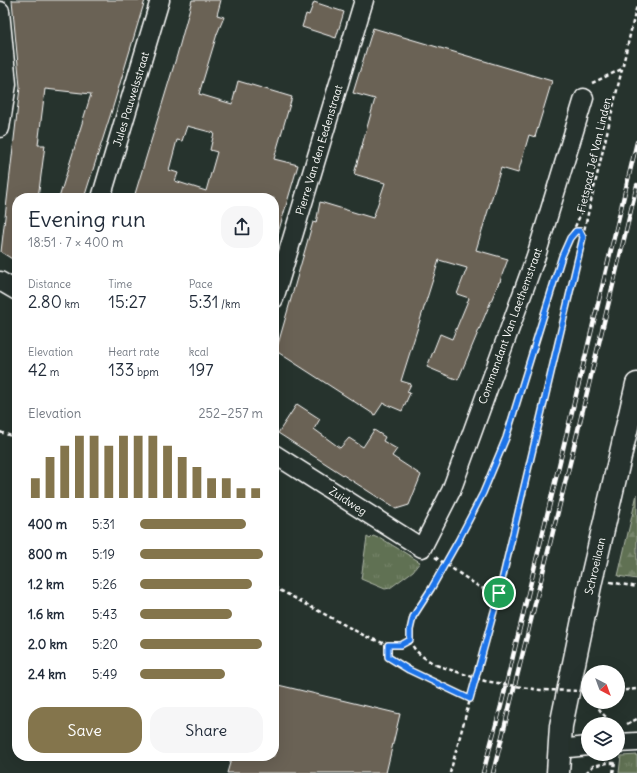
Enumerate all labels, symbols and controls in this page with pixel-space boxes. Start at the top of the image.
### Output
street label: Jules Pauwelsstraat [110,50,152,148]
street label: Pierre Van den Eedenstraat [293,83,346,217]
street label: Fietspad Jef Van Linden [574,96,614,214]
text: Evening run [28,205,146,233]
button: share [221,206,263,248]
text: 18:51 · 7 × 400 m [28,234,124,251]
street label: Commandant Van Laethemstraat [475,246,545,406]
text: Distance [28,277,71,291]
text: Time [108,277,132,291]
text: Pace [189,277,213,291]
text: 2.80 [28,291,62,313]
text: 15:27 [108,291,146,313]
text: 5:31 [189,291,219,313]
text: km [62,297,80,311]
text: /km [219,297,240,311]
text: Elevation [28,345,73,359]
text: Heart rate [108,345,159,359]
text: kcal [189,345,208,359]
text: 42 [28,359,47,381]
text: 133 [108,359,134,381]
text: 197 [189,359,214,381]
text: m [47,365,59,379]
text: bpm [134,365,159,379]
text: Elevation [28,405,81,422]
text: 252–257 m [198,405,263,422]
street label: Zuidweg [327,484,369,518]
text: 400 m [28,516,67,533]
text: 5:31 [92,516,115,533]
street label: Schroeilaan [582,536,608,596]
text: 800 m [28,546,67,563]
text: 5:19 [92,546,115,563]
text: 1.2 km [28,576,64,593]
text: 5:26 [92,576,117,593]
pin [482,576,516,610]
icon: arrive [488,582,510,604]
text: 1.6 km [28,606,64,623]
text: 5:43 [92,606,117,623]
text: 2.0 km [28,636,68,653]
text: 5:20 [92,636,118,653]
north arrow [581,665,625,709]
map controls [581,665,625,761]
text: 2.4 km [28,666,66,683]
text: 5:49 [92,666,117,683]
button: Save [28,707,142,753]
button: Share [150,707,263,753]
button: layers [581,717,625,761]

